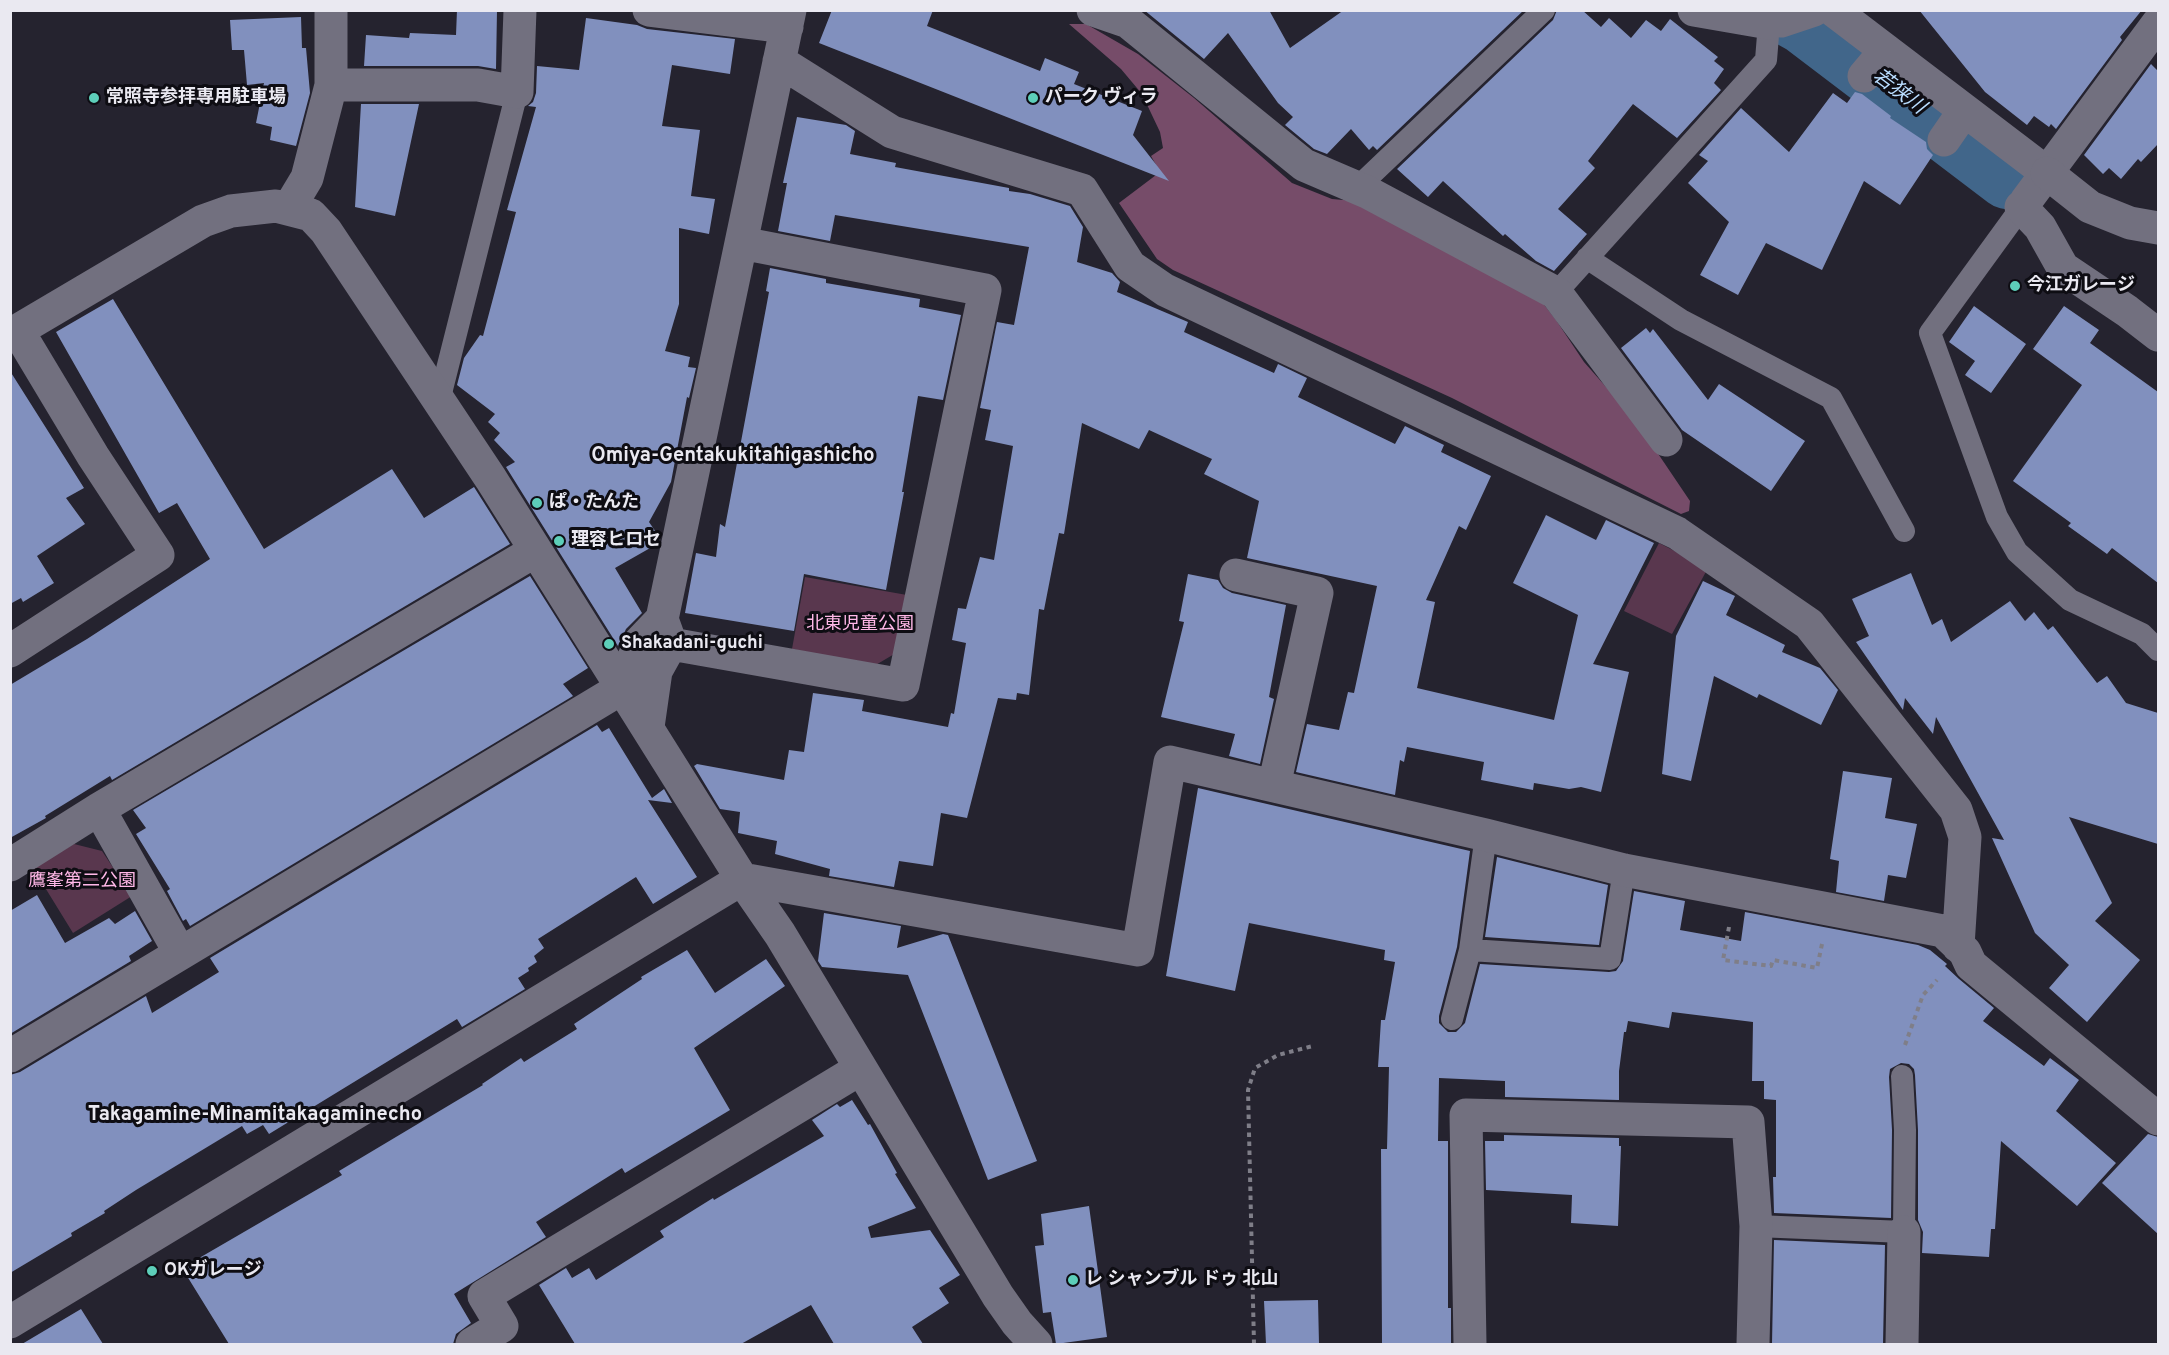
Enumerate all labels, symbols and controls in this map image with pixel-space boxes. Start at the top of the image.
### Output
water label: 若狭川 [1867,65,1929,121]
place label: 常照寺参拝専用駐車場 [106,87,286,109]
place label: パーク ヴィラ [1045,87,1157,109]
marker: 常照寺参拝専用駐車場 [87,91,101,105]
marker: パーク ヴィラ [1026,91,1040,105]
place label: 今江ガレージ [2027,275,2135,297]
marker: 今江ガレージ [2008,279,2022,293]
district label: Omiya-Gentakukitahigashicho [591,445,875,469]
place label: ぱ・たんた [549,492,639,514]
marker: ぱ・たんた [530,496,544,510]
place label: 理容ヒロセ [571,530,661,552]
marker: 理容ヒロセ [552,534,566,548]
park label: 北東児童公園 [806,614,914,636]
place label: Shakadani-guchi [621,633,763,655]
marker: Shakadani-guchi [602,637,616,651]
park label: 鷹峯第二公園 [28,871,136,893]
district label: Takagamine-Minamitakagaminecho [88,1104,422,1128]
place label: OKガレージ [164,1260,262,1282]
marker: OKガレージ [145,1264,159,1278]
place label: レ シャンブル ドゥ 北山 [1085,1269,1278,1291]
marker: レ シャンブル ドゥ 北山 [1066,1273,1080,1287]

